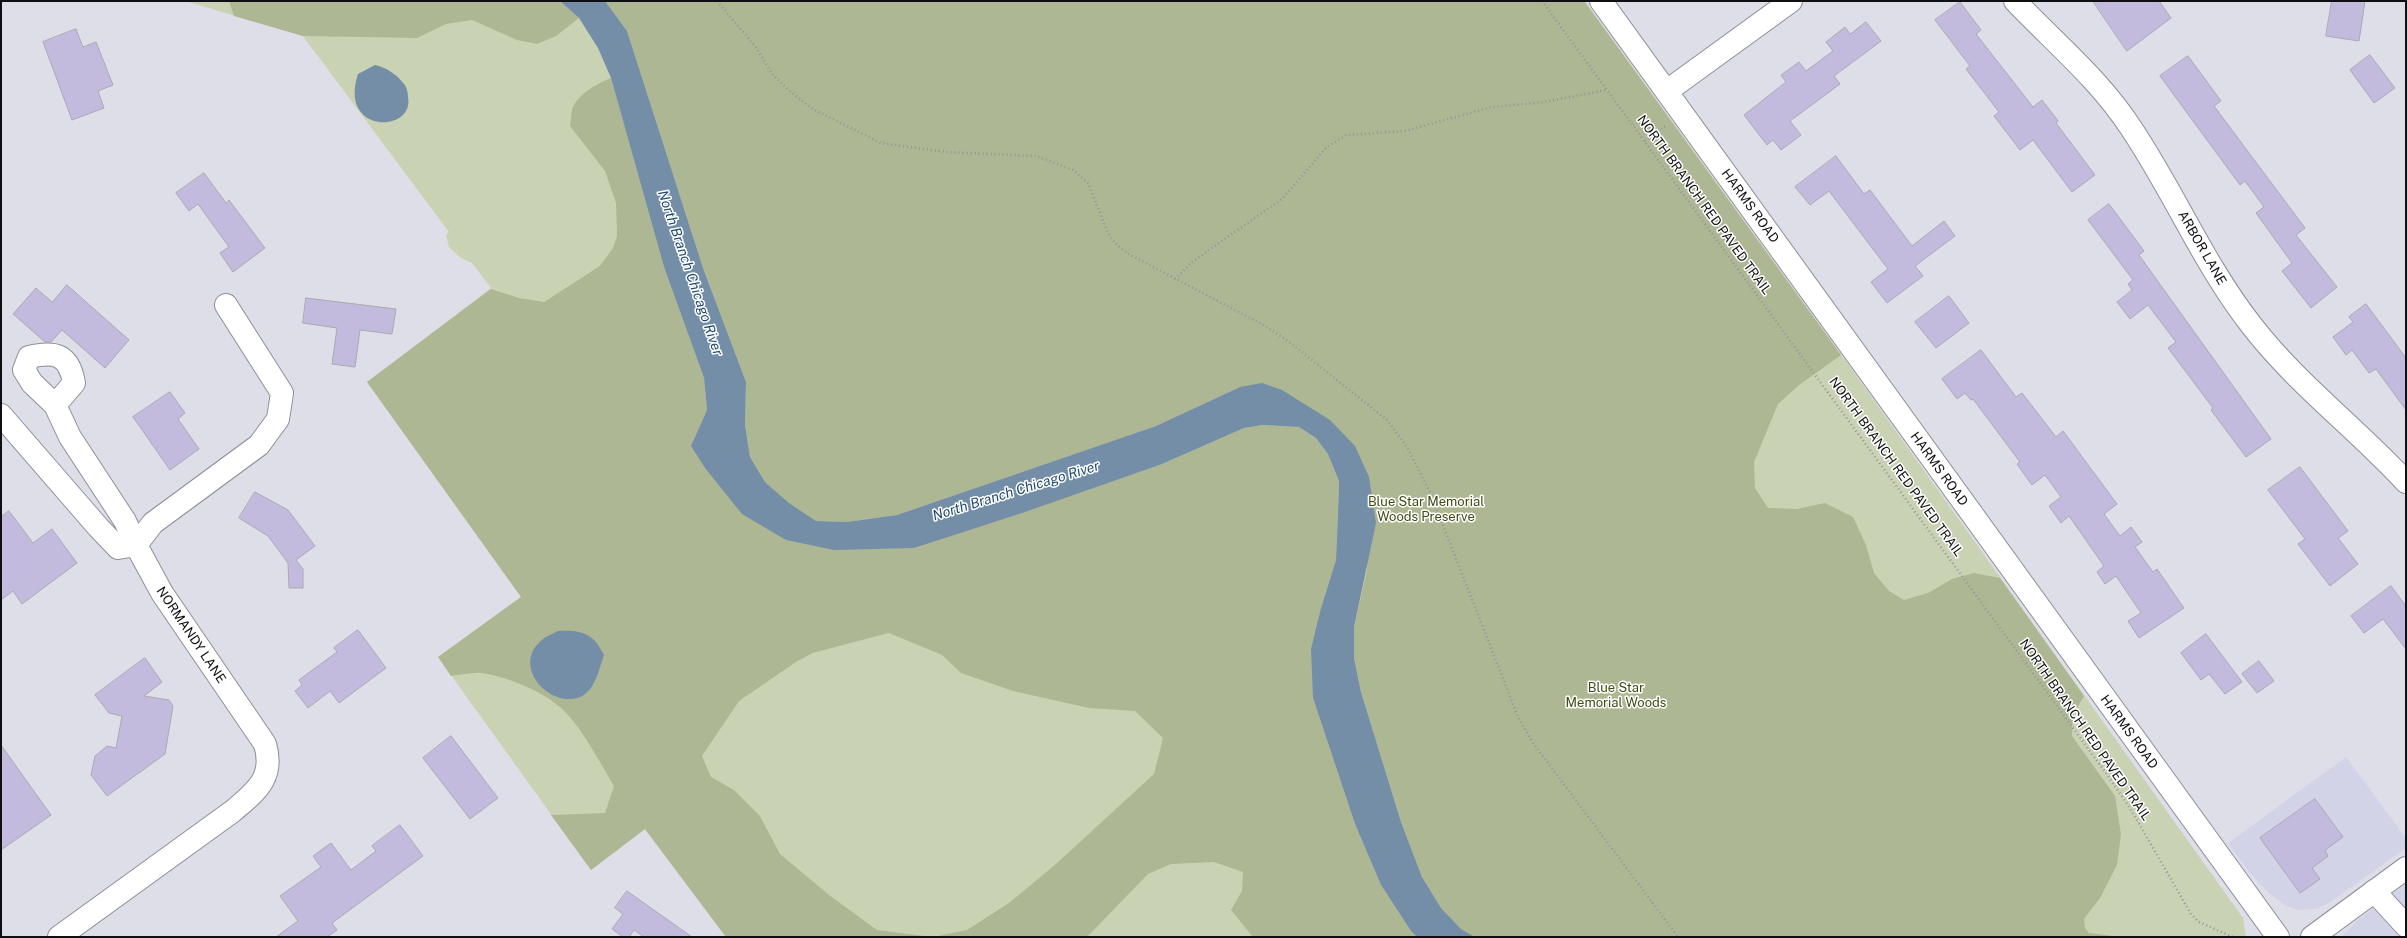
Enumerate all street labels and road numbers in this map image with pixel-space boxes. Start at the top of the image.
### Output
street label: NORTH BRANCH RED PAVED TRAIL [1634,112,1774,298]
street label: HARMS ROAD [1718,166,1782,246]
street label: ARBOR LANE [2174,208,2230,288]
street label: NORTH BRANCH RED PAVED TRAIL [1826,374,1966,560]
street label: HARMS ROAD [1907,429,1971,509]
street label: NORMANDY LANE [153,584,229,686]
street label: NORTH BRANCH RED PAVED TRAIL [2016,636,2154,824]
street label: HARMS ROAD [2097,692,2161,772]

